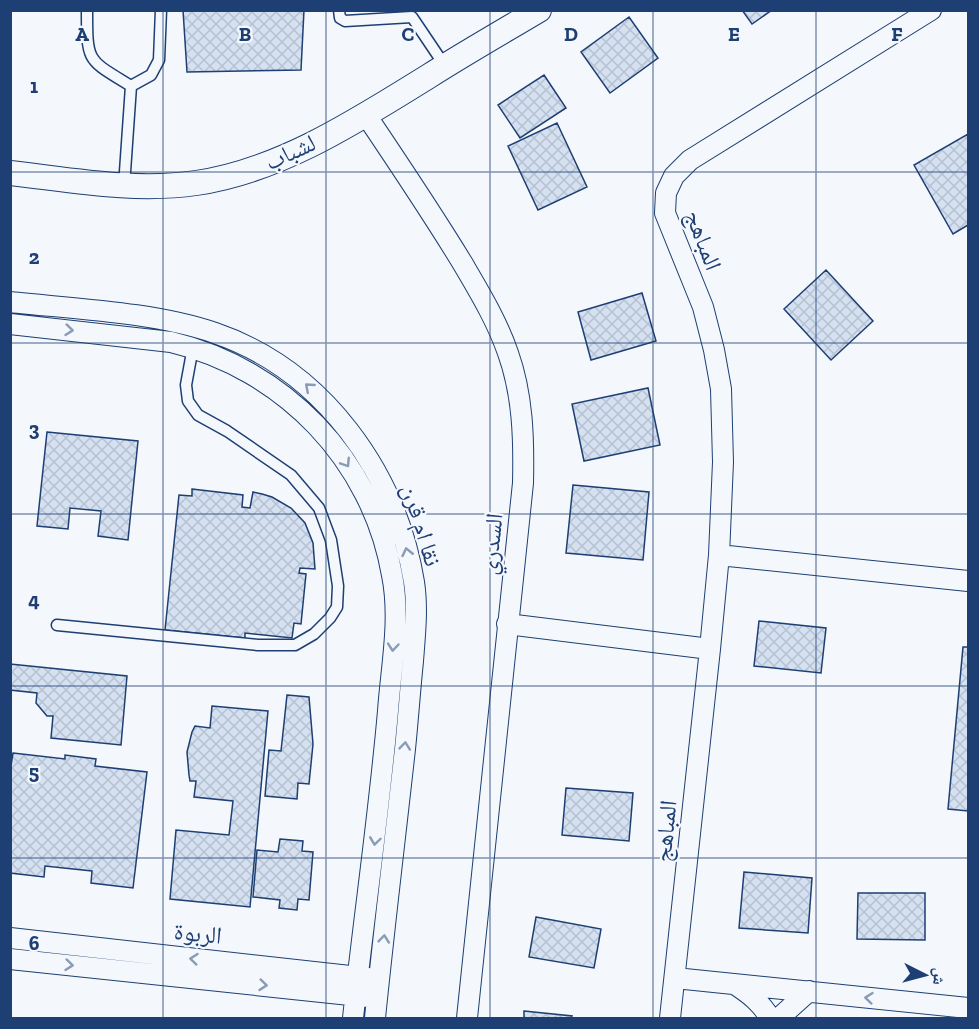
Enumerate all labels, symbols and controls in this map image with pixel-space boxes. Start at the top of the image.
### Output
text: A [75,22,89,46]
text: B [239,22,251,46]
text: C [402,22,415,46]
text: D [564,22,578,46]
text: E [728,22,740,46]
text: F [891,22,903,46]
text: 1 [30,74,38,98]
street label: لشباب [260,128,320,176]
street label: المباهج [678,206,729,274]
text: 2 [29,245,40,269]
one-way arrow [64,323,73,336]
one-way arrow [305,383,316,394]
text: 3 [29,417,40,441]
one-way arrow [339,456,350,467]
street label: نقا ام قرن [394,481,448,570]
street label: السدري [473,512,514,577]
one-way arrow [402,547,415,557]
text: 4 [28,588,40,612]
one-way arrow [387,643,400,652]
one-way arrow [398,741,411,750]
text: 5 [29,760,39,784]
street label: المباهج [647,799,684,863]
one-way arrow [369,837,381,846]
street label: الربوة [173,916,223,950]
text: 6 [29,931,40,955]
one-way arrow [377,935,389,944]
north arrow [895,945,955,1005]
one-way arrow [190,953,199,965]
one-way arrow [64,958,73,971]
text: ش [929,967,950,986]
one-way arrow [258,979,267,991]
one-way arrow [864,992,873,1004]

